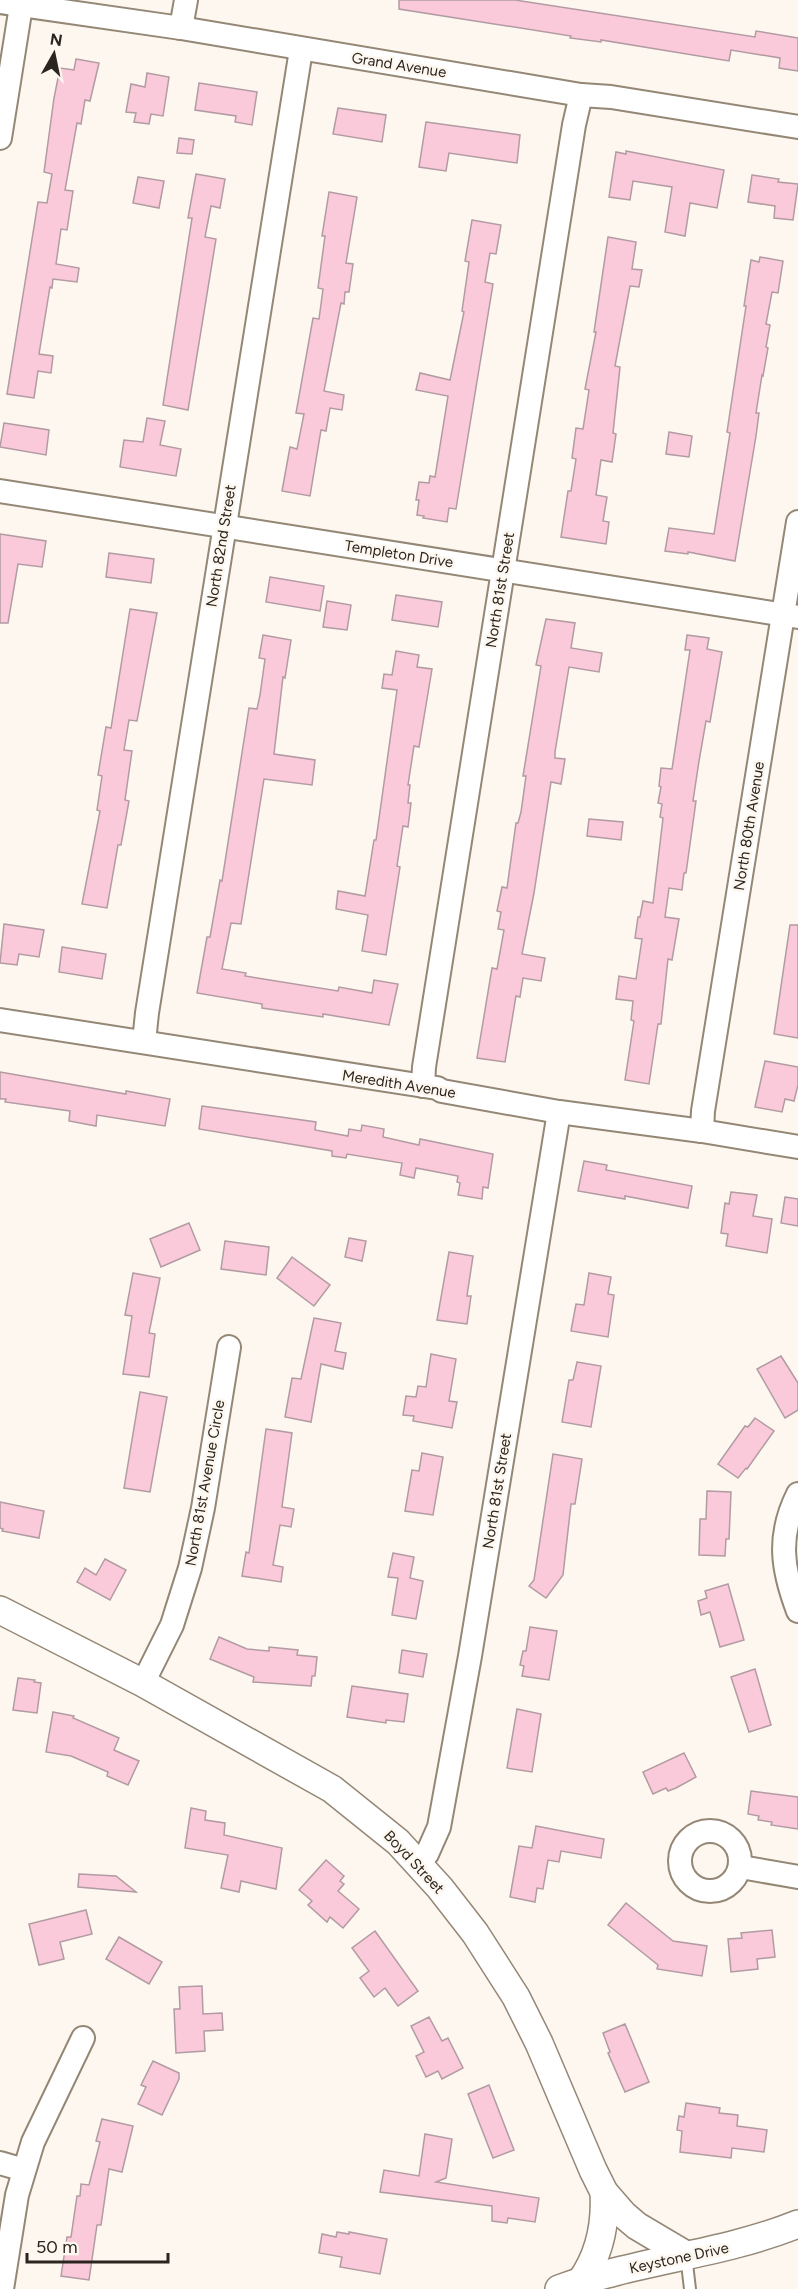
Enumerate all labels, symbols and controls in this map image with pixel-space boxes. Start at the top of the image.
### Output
north arrow [24,24,84,84]
text: N [49,29,64,50]
street label: Grand Avenue [350,49,448,81]
street label: North 82nd Street [202,483,240,608]
street label: North 81st Street [482,531,518,649]
street label: Templeton Drive [343,537,455,571]
street label: North 80th Avenue [730,760,768,892]
street label: Meredith Avenue [341,1066,457,1102]
street label: North 81st Avenue Circle [182,1399,228,1567]
street label: North 81st Street [479,1432,515,1550]
street label: Boyd Street [380,1827,448,1898]
scale bar [27,2226,168,2264]
text: 50 m [36,2236,78,2258]
street label: Keystone Drive [628,2239,730,2277]

